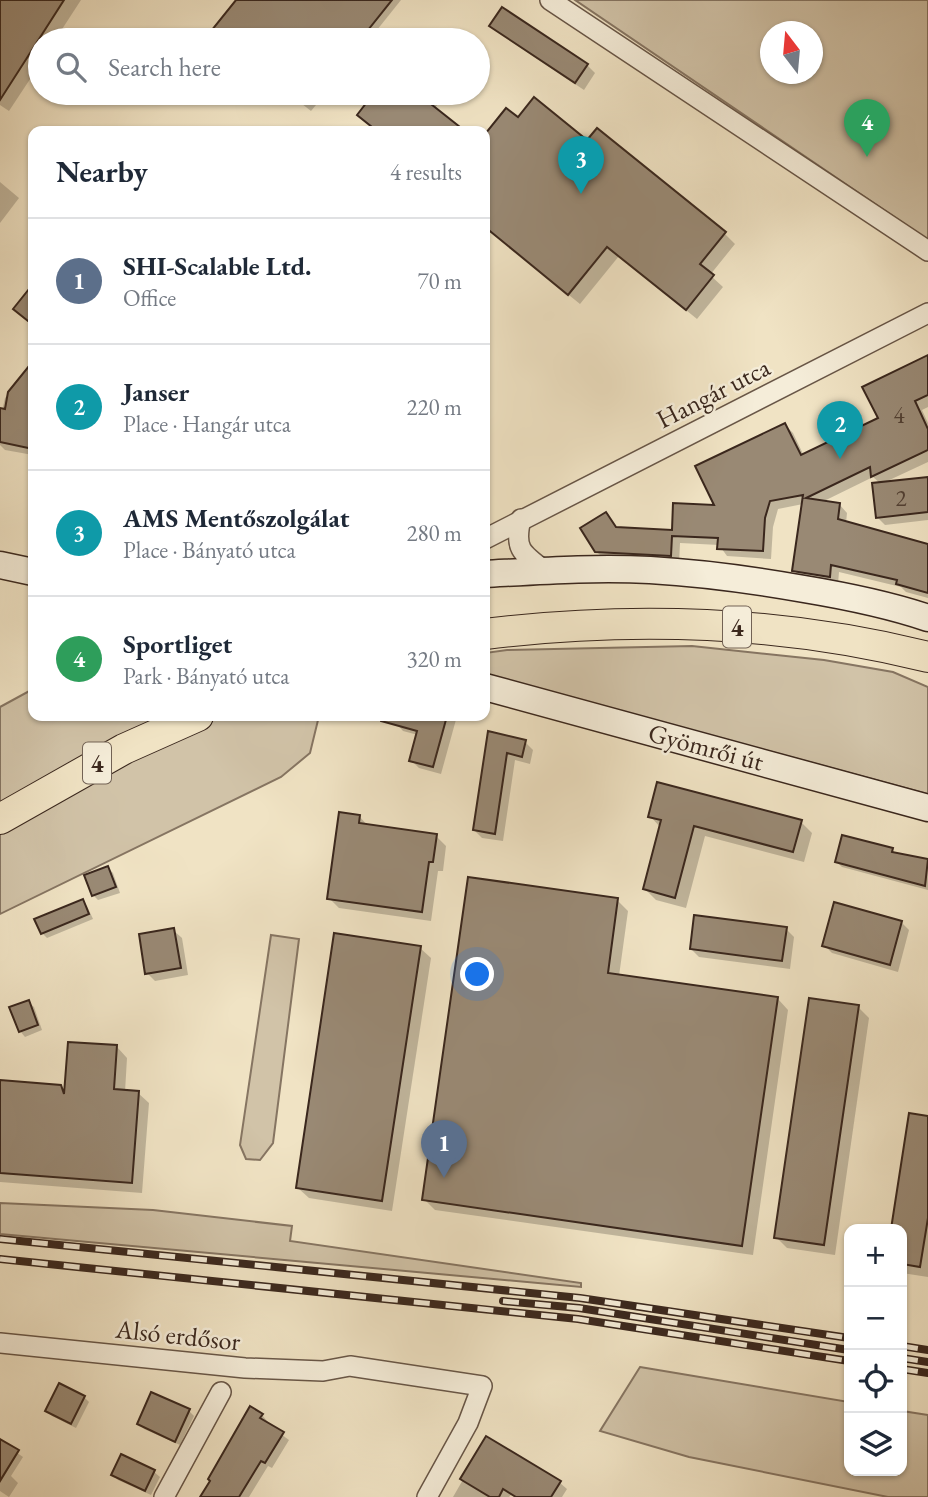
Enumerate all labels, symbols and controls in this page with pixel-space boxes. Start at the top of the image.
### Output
north arrow [760,21,823,84]
search box [28,28,490,105]
icon: search [52,48,90,86]
text: Search here [108,50,221,84]
pin: 4 [844,99,890,157]
pin: 3 [558,136,604,194]
text: Nearby [56,152,148,191]
text: 4 results [390,157,462,187]
text: SHI-Scalable Ltd. [123,249,311,283]
text: 1 [73,266,85,296]
text: 70 m [417,266,462,296]
text: Office [123,283,176,313]
street label: Hangár utca [650,350,776,436]
text: Janser [123,375,189,409]
text: 2 [73,392,85,422]
text: 220 m [406,392,462,422]
house number: 4 [893,400,905,430]
pin: 2 [817,401,863,459]
text: Place · Hangár utca [123,409,291,439]
house number: 2 [895,483,907,513]
text: AMS Mentőszolgálat [123,501,350,535]
text: 3 [73,518,85,548]
text: 280 m [406,518,462,548]
text: Place · Bányató utca [123,535,296,565]
road number: 4 [723,606,751,648]
text: Sportliget [123,627,232,661]
text: 4 [73,644,85,674]
text: 320 m [406,644,462,674]
text: Park · Bányató utca [123,661,290,691]
street label: Gyömrői út [645,715,767,779]
road number: 4 [83,742,111,784]
your location [460,957,494,991]
pin: 1 [421,1120,467,1178]
map controls [844,1224,907,1476]
button: + [844,1224,907,1287]
button: − [844,1287,907,1350]
street label: Alsó erdősor [113,1311,242,1358]
button: locate [844,1350,907,1413]
button: layers [844,1413,907,1476]

